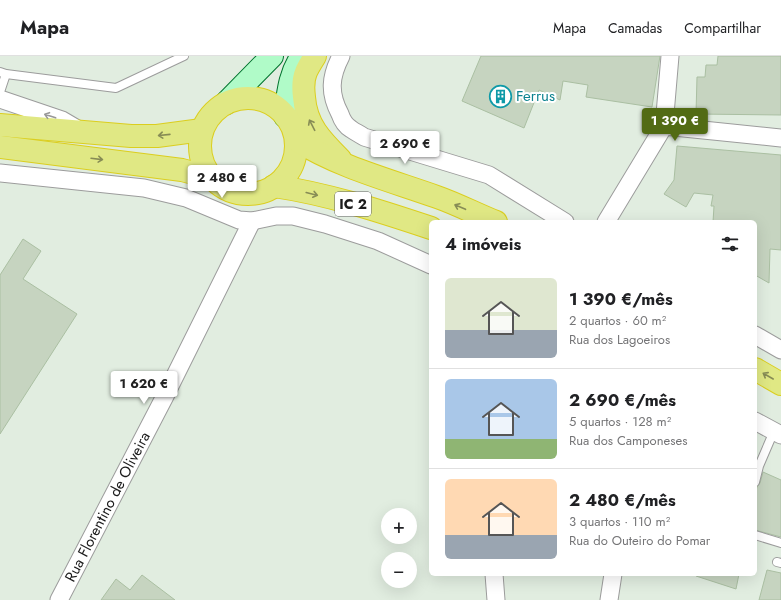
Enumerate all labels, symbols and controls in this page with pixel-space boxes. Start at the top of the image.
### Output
text: Mapa [20,14,69,41]
text: Mapa [553,18,586,38]
text: Camadas [608,18,662,38]
text: Compartilhar [684,18,761,38]
building icon: Ferrus [487,83,513,109]
place label: Ferrus [516,85,555,107]
pin: 1 390 € [638,108,712,142]
text: 1 390 € [651,111,699,130]
one-way arrow [44,112,57,119]
one-way arrow [308,120,315,132]
one-way arrow [158,131,171,139]
pin: 2 690 € [368,131,442,165]
text: 2 690 € [380,134,430,153]
one-way arrow [90,156,103,163]
pin: 2 480 € [185,165,259,199]
text: 2 480 € [197,168,247,187]
one-way arrow [305,190,318,198]
road number: IC 2 [335,192,371,216]
one-way arrow [454,202,466,210]
text: 4 imóveis [445,232,521,256]
icon: filters [719,233,741,255]
text: 1 390 €/mês [569,287,673,311]
icon: home [477,294,525,342]
text: 2 quartos · 60 m² [569,311,666,330]
text: Rua dos Lagoeiros [569,330,670,349]
pin: 1 620 € [107,371,181,405]
one-way arrow [762,372,774,380]
text: 1 620 € [120,374,168,393]
text: 2 690 €/mês [569,388,676,412]
icon: home [477,395,525,443]
text: 5 quartos · 128 m² [569,412,671,431]
street label: Rua Florentino de Oliveira [59,428,156,586]
text: Rua dos Camponeses [569,431,687,450]
text: 2 480 €/mês [569,488,676,512]
icon: home [477,495,525,543]
map controls [381,508,417,588]
button: + [381,508,417,544]
text: 3 quartos · 110 m² [569,512,670,531]
text: Rua do Outeiro do Pomar [569,531,710,550]
button: − [381,552,417,588]

